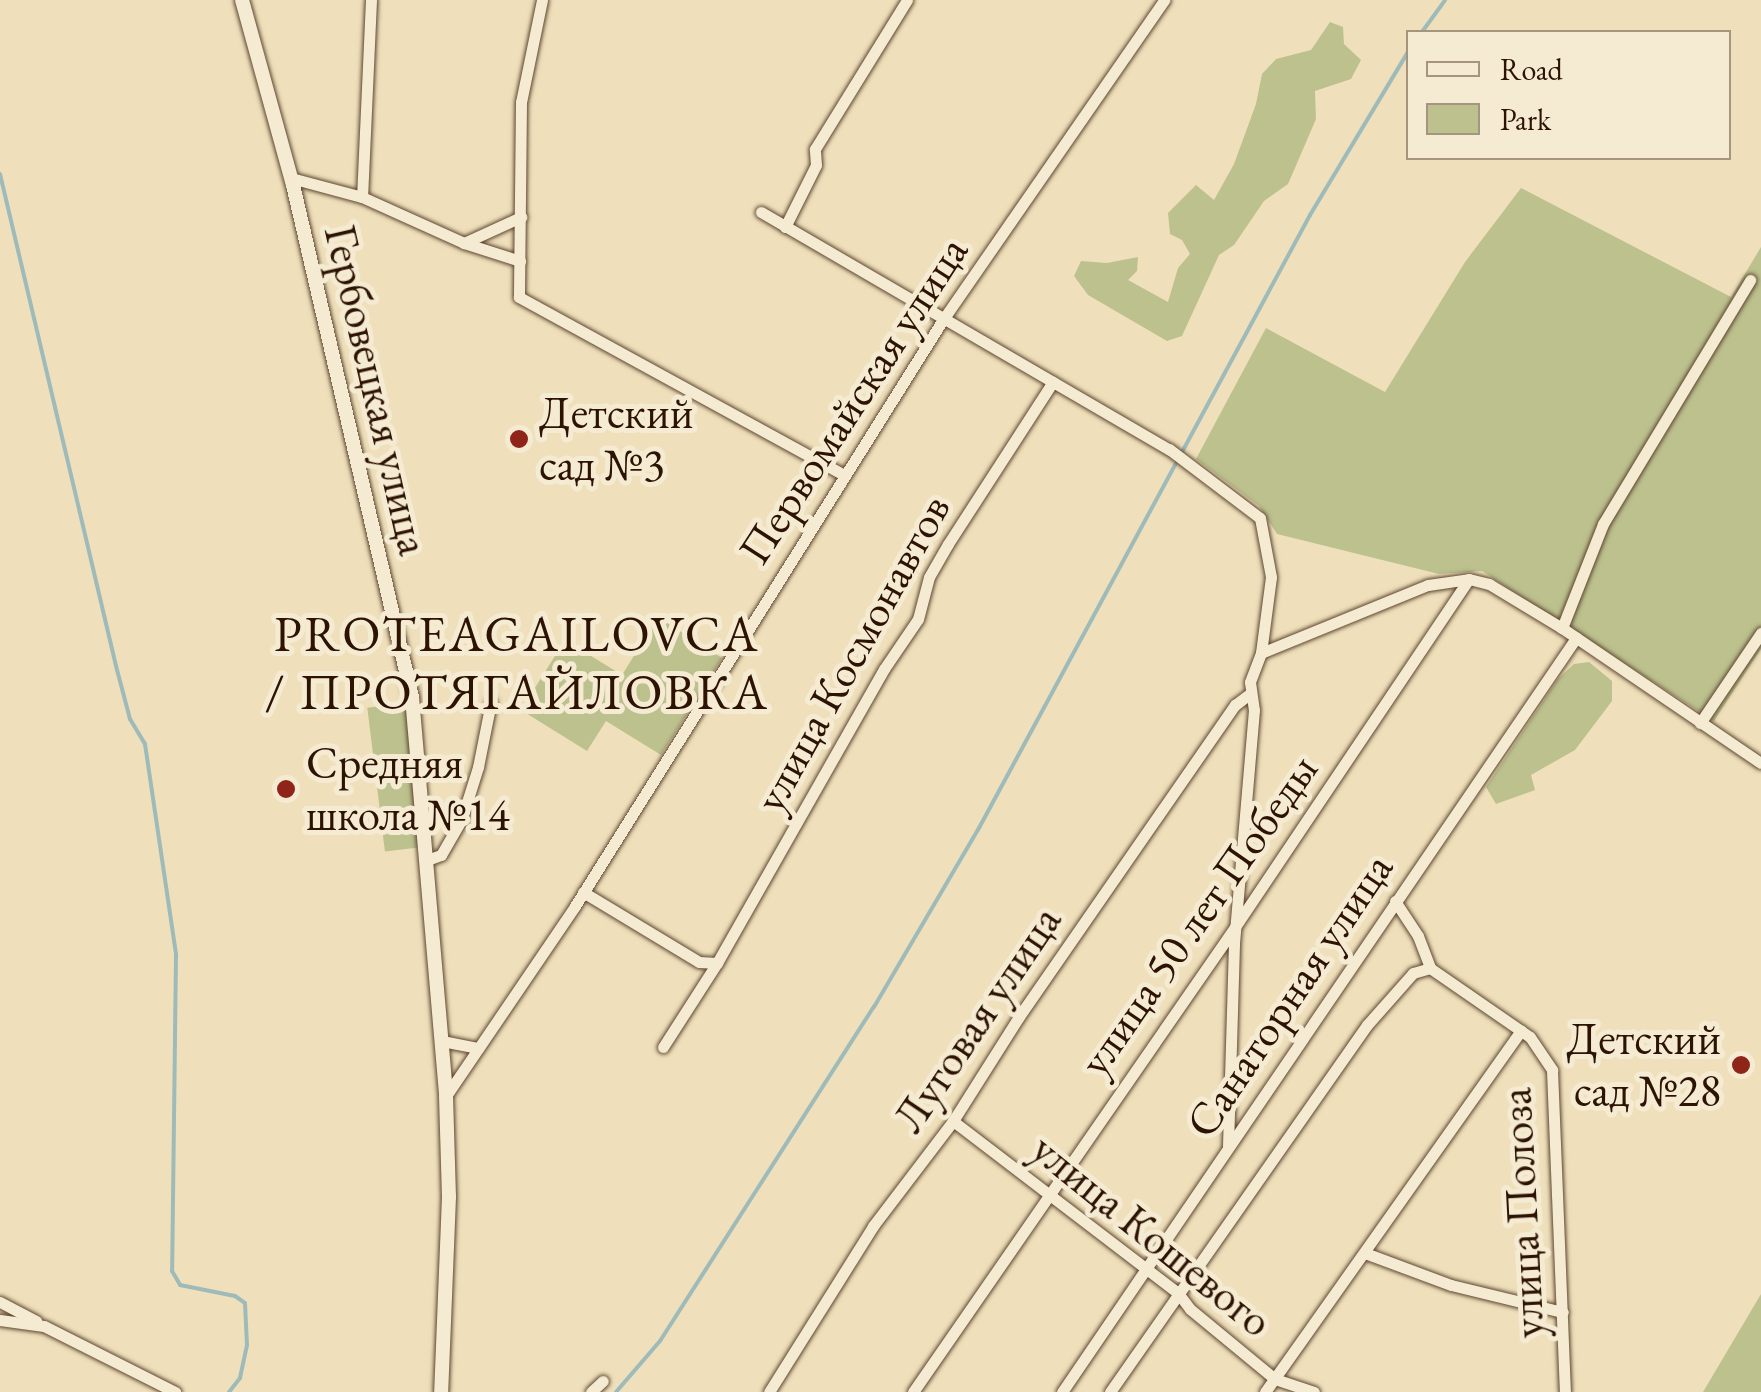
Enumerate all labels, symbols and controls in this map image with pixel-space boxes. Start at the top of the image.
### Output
legend [1406,30,1731,160]
text: Road [1500,50,1563,89]
text: Park [1500,100,1551,139]
street label: Гербовецкая улица [313,220,441,560]
street label: Первомайская улица [727,226,979,574]
place label: Детский сад №3 [539,386,693,492]
marker: Детский сад №3 [508,428,530,450]
street label: улица Космонавтов [743,485,961,821]
district label: PROTEAGAILOVCA / ПРОТЯГАЙЛОВКА [265,603,769,720]
place label: Средняя школа №14 [306,736,510,842]
street label: улица 50 лет Победы [1067,744,1329,1086]
marker: Средняя школа №14 [275,778,297,800]
street label: Санаторная улица [1174,843,1404,1147]
street label: Луговая улица [882,896,1072,1142]
place label: Детский сад №28 [1567,1012,1721,1118]
marker: Детский сад №28 [1730,1054,1752,1076]
street label: улица Полоза [1488,1086,1556,1340]
street label: улица Кошевого [1021,1122,1283,1348]

